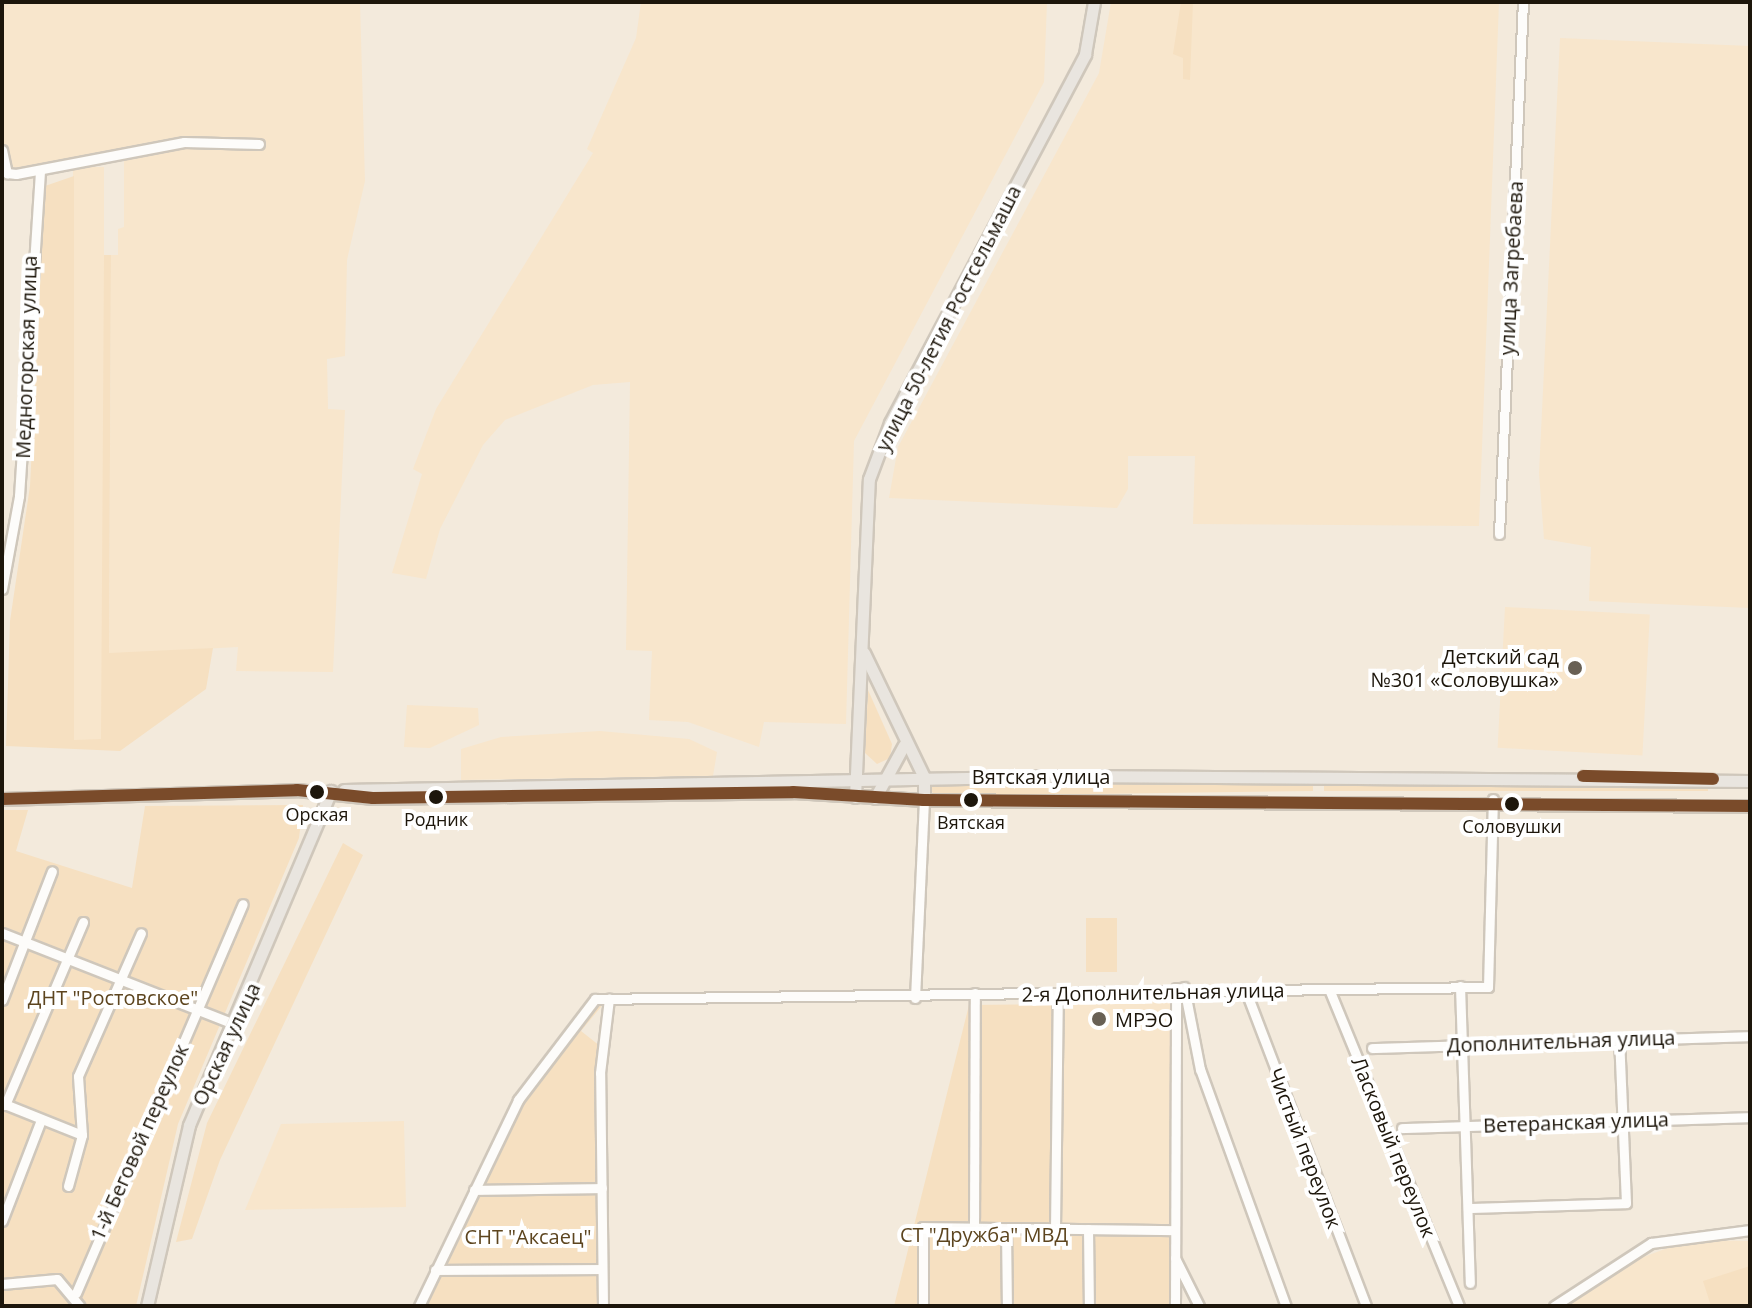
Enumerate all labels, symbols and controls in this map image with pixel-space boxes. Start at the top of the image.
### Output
street label: улица Загребаева [1494,180,1528,356]
street label: улица 50-летия Ростсельмаша [870,181,1026,455]
street label: Медногорская улица [10,255,42,459]
place label: Детский сад №301 «Соловушка» [1370,644,1559,691]
marker: Детский сад №301 «Соловушка» [1566,659,1584,677]
street label: Вятская улица [972,764,1110,788]
marker: Орская [309,784,325,800]
marker: Родник [428,789,444,805]
marker: Вятская [963,792,979,808]
marker: Соловушки [1504,796,1520,812]
place label: Орская [286,803,348,825]
place label: Родник [404,808,468,830]
place label: Вятская [937,811,1005,833]
place label: Соловушки [1462,815,1562,837]
street label: 2-я Дополнительная улица [1021,978,1285,1006]
street label: Орская улица [187,979,265,1109]
park label: ДНТ "Ростовское" [28,985,198,1009]
place label: МРЭО [1115,1007,1173,1031]
marker: МРЭО [1090,1010,1108,1028]
street label: Дополнительная улица [1446,1025,1676,1057]
street label: 1-й Беговой переулок [85,1040,193,1244]
street label: Ласковый переулок [1347,1053,1441,1241]
street label: Чистый переулок [1263,1064,1347,1232]
street label: Ветеранская улица [1483,1107,1669,1137]
park label: СТ "Дружба" МВД [900,1222,1068,1246]
park label: СНТ "Аксаец" [465,1224,591,1248]

